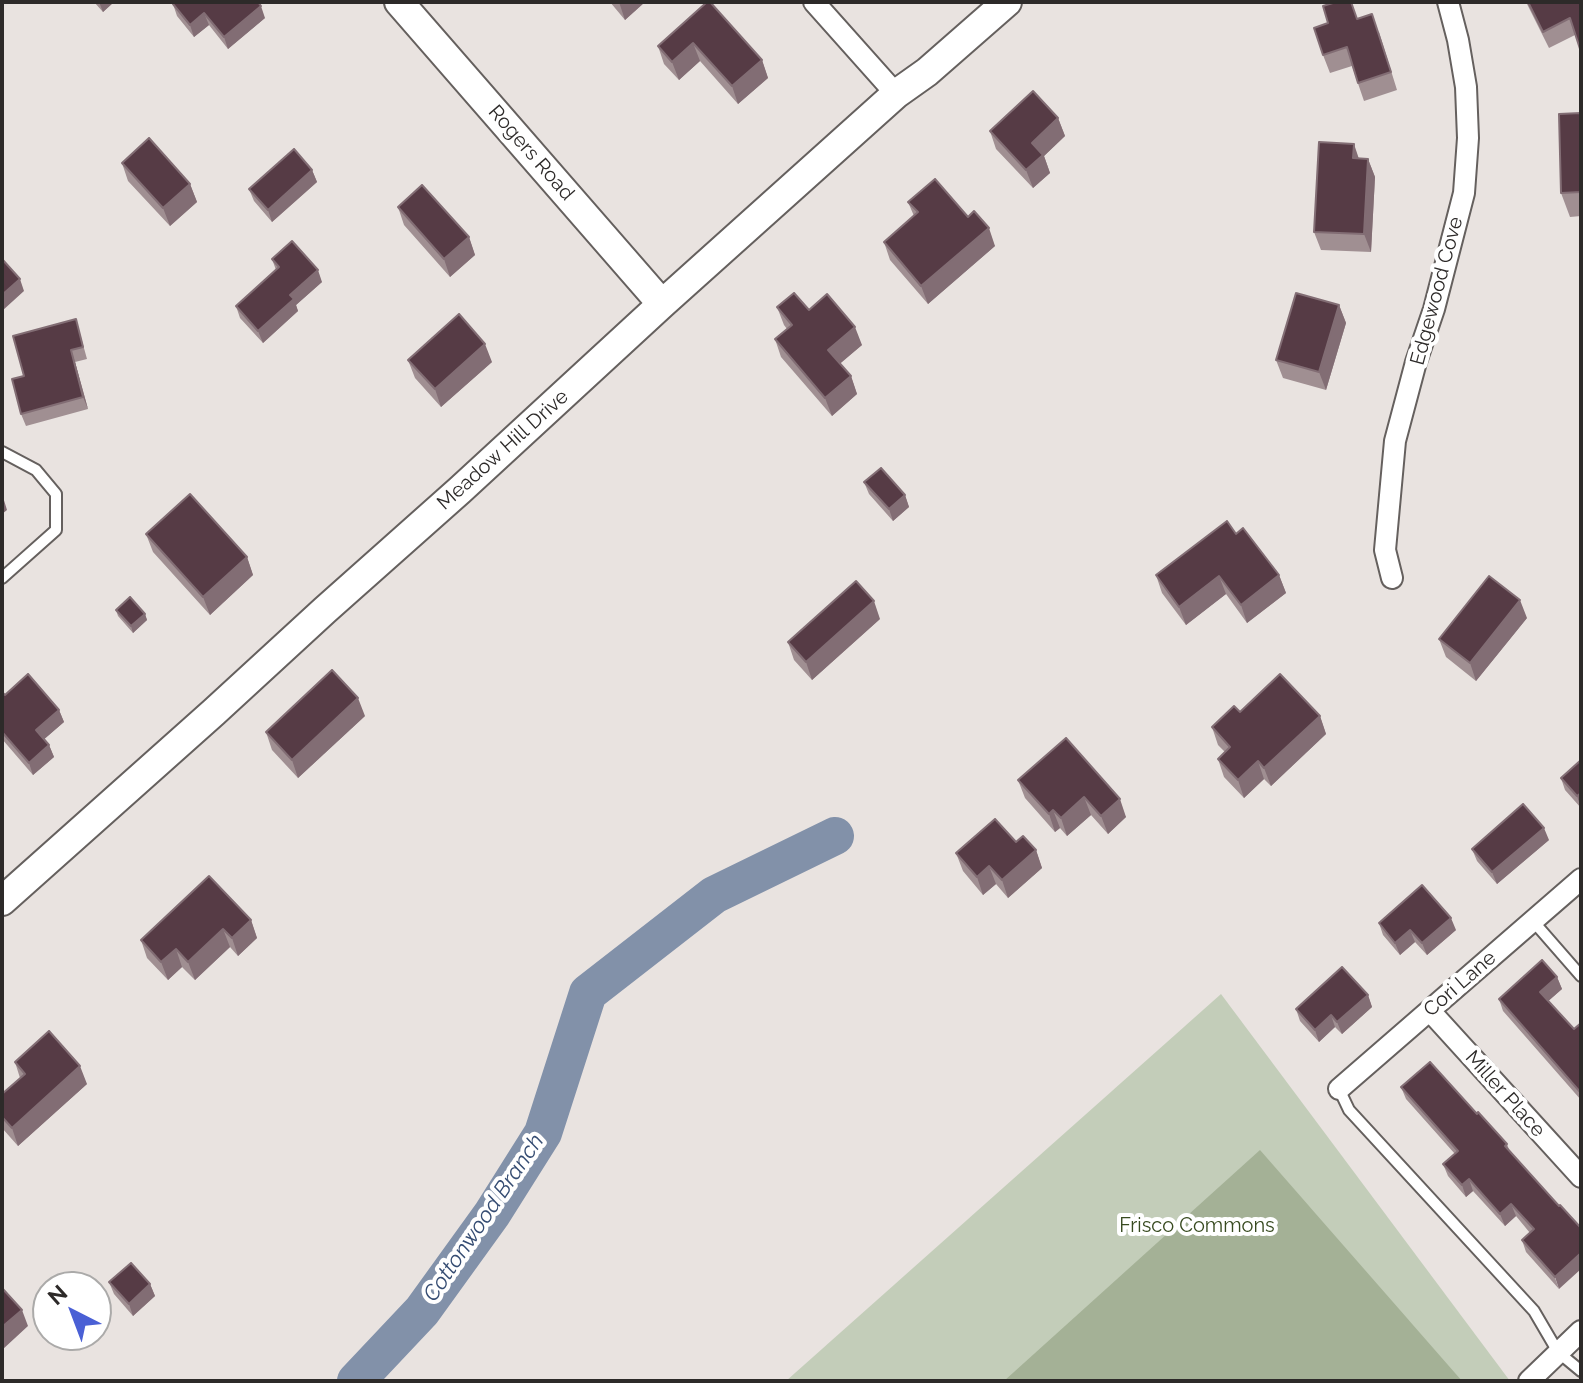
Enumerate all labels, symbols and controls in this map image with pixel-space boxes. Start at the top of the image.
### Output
street label: Rogers Road [483,100,579,206]
street label: Edgewood Cove [1406,214,1468,368]
street label: Meadow Hill Drive [432,385,574,515]
street label: Cori Lane [1419,946,1501,1022]
street label: Miller Place [1460,1046,1550,1142]
water label: Cottonwood Branch [418,1129,550,1307]
park label: Frisco Commons [1119,1214,1275,1238]
north arrow [32,1271,112,1351]
text: N [42,1279,72,1310]

